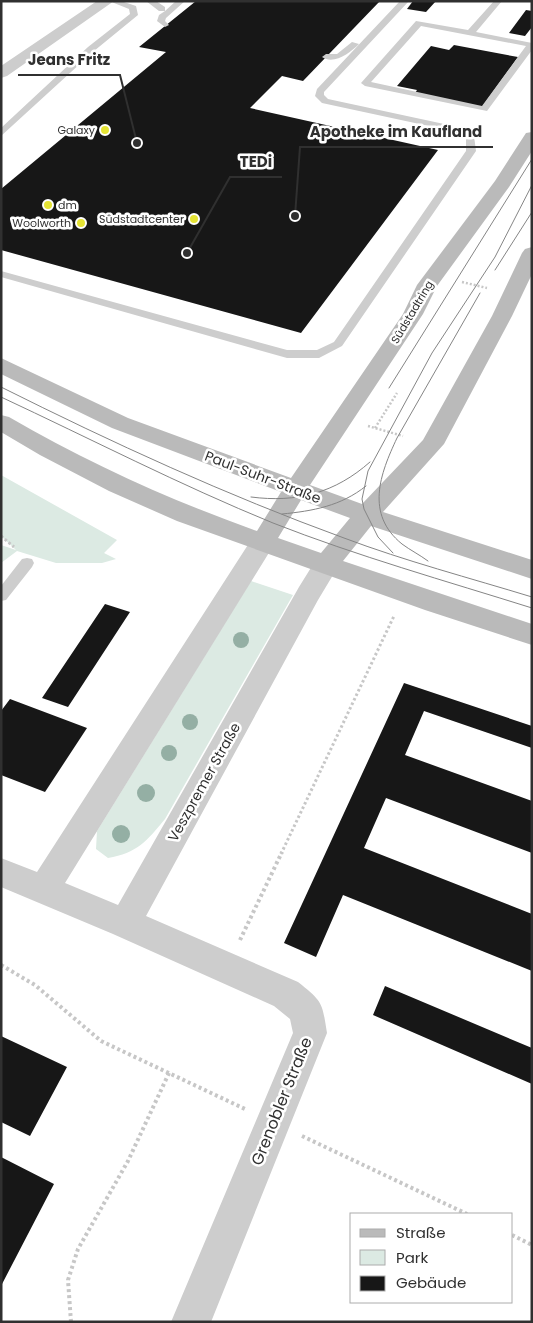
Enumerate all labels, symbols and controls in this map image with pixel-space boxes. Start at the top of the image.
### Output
callout: Jeans Fritz [18,45,120,75]
text: Jeans Fritz [28,49,110,70]
callout: Apotheke im Kaufland [300,117,493,147]
text: Apotheke im Kaufland [310,121,482,142]
place label: Galaxy [57,122,96,138]
marker: Galaxy [99,124,111,136]
callout: TEDi [230,147,282,177]
text: TEDi [240,151,272,172]
place label: dm [58,197,77,213]
marker: dm [42,199,54,211]
place label: Südstadtcenter [99,211,184,227]
marker: Südstadtcenter [188,213,200,225]
place label: Woolworth [12,215,71,231]
marker: Woolworth [75,217,87,229]
street label: Südstadtring [387,278,437,346]
street label: Paul-Suhr-Straße [202,446,324,508]
street label: Veszpremer Straße [163,719,245,845]
street label: Grenobler Straße [245,1034,318,1169]
legend [350,1213,513,1303]
text: Straße [396,1222,446,1243]
text: Park [396,1247,428,1268]
text: Gebäude [396,1272,466,1293]

